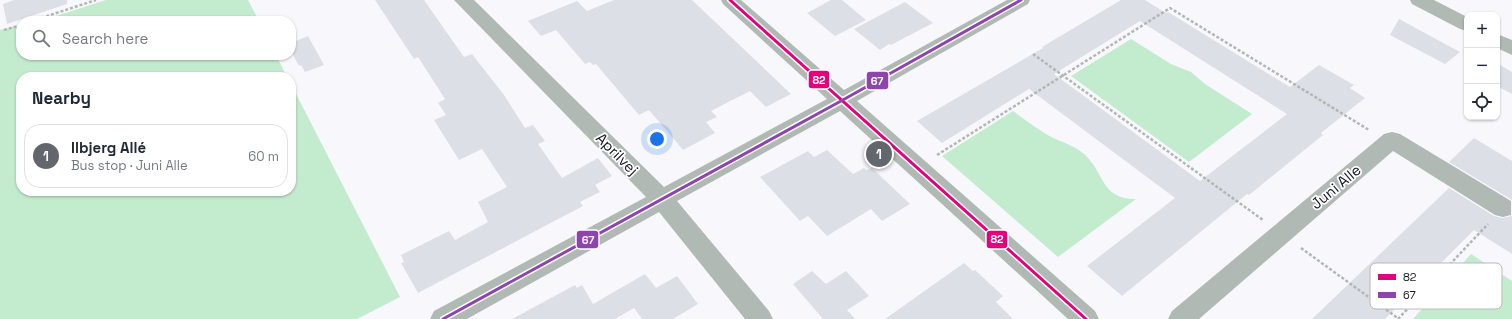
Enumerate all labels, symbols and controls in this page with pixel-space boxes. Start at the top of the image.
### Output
map controls [1464,12,1500,120]
button: + [1464,12,1500,48]
search box [16,16,296,60]
icon: search [30,27,52,49]
text: Search here [62,29,148,48]
button: − [1464,48,1500,84]
line badge: 82 [808,70,830,89]
line badge: 67 [866,71,889,90]
text: 82 [812,73,826,87]
text: 67 [871,74,883,88]
button: locate [1464,84,1500,120]
text: Nearby [32,87,91,109]
street label: Aprilvej [592,128,643,179]
your location [647,129,667,149]
text: Ilbjerg Allé [71,138,146,157]
pin: 1 [866,139,892,169]
text: 1 [43,148,49,165]
text: 60 m [248,148,279,165]
text: Bus stop · Juni Alle [71,157,188,174]
street label: Juni Alle [1307,160,1365,213]
line badge: 67 [576,230,599,249]
line badge: 82 [986,230,1008,249]
text: 82 [990,232,1004,246]
text: 67 [582,233,594,247]
legend [1370,263,1502,309]
text: 82 [1403,270,1417,284]
text: 67 [1403,288,1416,302]

